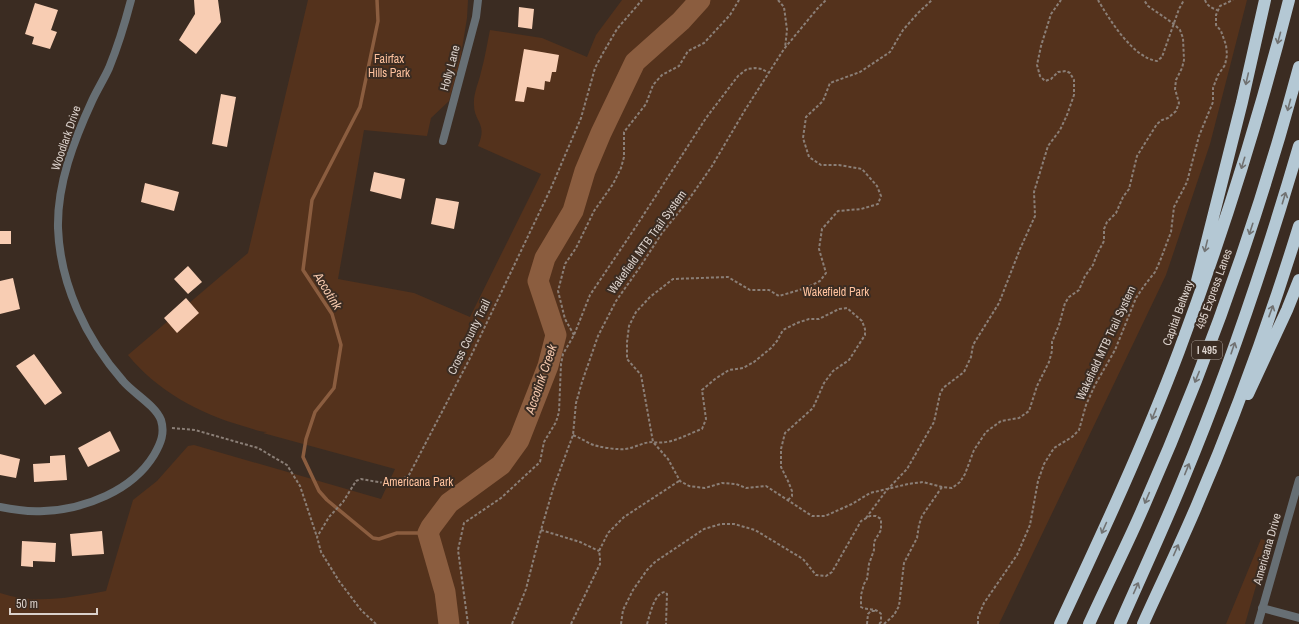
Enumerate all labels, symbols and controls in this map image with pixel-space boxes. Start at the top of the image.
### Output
one-way arrow [1275,31,1282,44]
street label: Holly Lane [436,43,464,93]
park label: Fairfax Hills Park [368,51,410,81]
one-way arrow [1243,72,1251,85]
one-way arrow [1285,98,1292,111]
street label: Woodlark Drive [47,103,85,173]
one-way arrow [1239,156,1246,169]
street label: Wakefield MTB Trail System [604,187,690,297]
one-way arrow [1281,192,1288,205]
one-way arrow [1247,222,1254,235]
one-way arrow [1202,239,1209,252]
street label: 495 Express Lanes [1192,247,1236,331]
water label: Accotink [309,268,346,313]
street label: Capital Beltway [1159,278,1197,348]
street label: Wakefield MTB Trail System [1072,283,1140,403]
park label: Wakefield Park [803,284,869,300]
street label: Cross County Trail [444,297,494,377]
one-way arrow [1268,305,1276,317]
water label: Accotink Creek [521,341,561,417]
road number: I 495 [1192,341,1222,359]
one-way arrow [1230,342,1238,354]
one-way arrow [1192,371,1200,383]
one-way arrow [1149,407,1157,419]
one-way arrow [1184,464,1192,476]
park label: Americana Park [382,474,453,490]
one-way arrow [1143,491,1151,503]
street label: Americana Drive [1249,511,1285,588]
one-way arrow [1100,522,1107,534]
one-way arrow [1173,544,1181,556]
one-way arrow [1133,583,1140,595]
scale bar [10,590,97,616]
text: 50 m [16,596,38,612]

